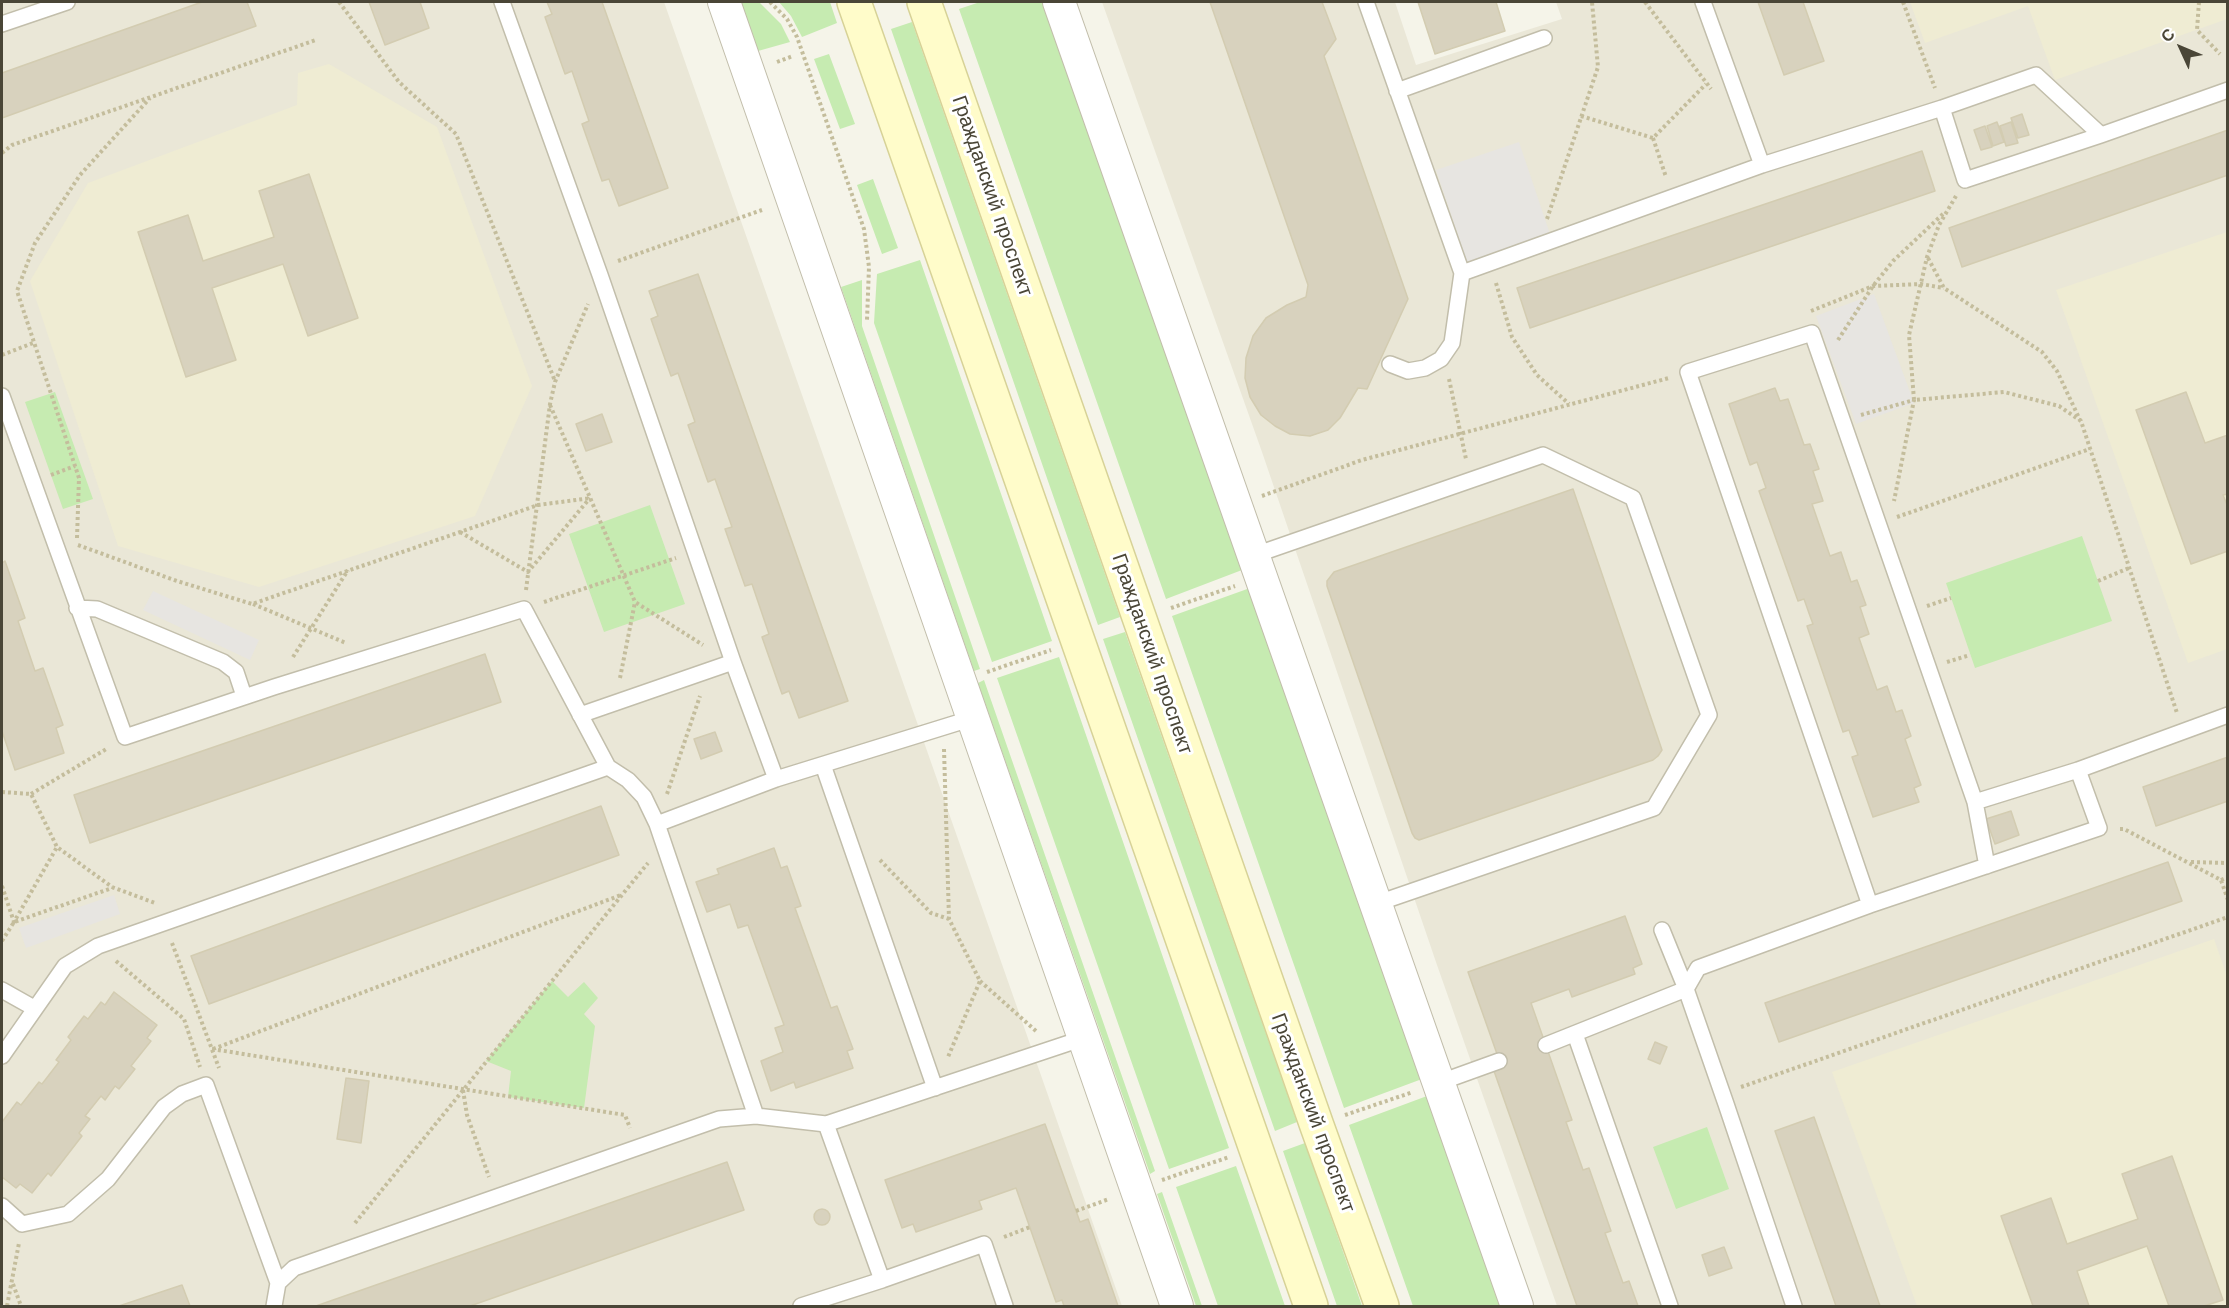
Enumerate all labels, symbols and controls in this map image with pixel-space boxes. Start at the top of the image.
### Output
north arrow [2151,18,2211,78]
text: С [2157,24,2179,46]
street label: Гражданский проспект [946,93,1038,299]
street label: Гражданский проспект [1106,551,1198,757]
street label: Гражданский проспект [1266,1010,1360,1216]

